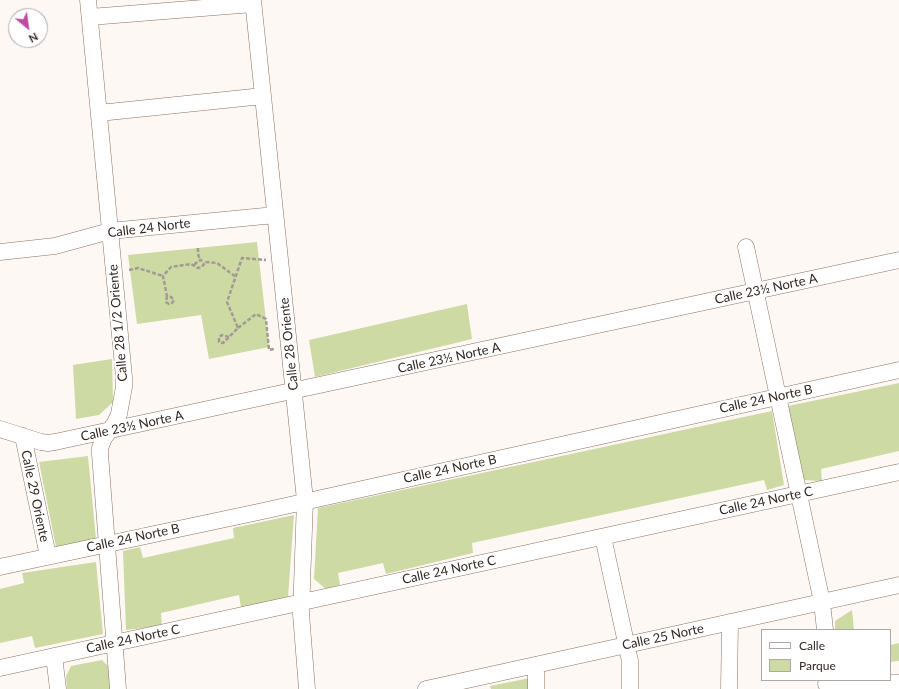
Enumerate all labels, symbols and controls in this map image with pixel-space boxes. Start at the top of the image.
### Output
north arrow [8,8,48,48]
text: N [27,30,40,46]
street label: Calle 24 Norte [107,215,191,241]
street label: Calle 28 1/2 Oriente [105,264,131,382]
street label: Calle 23½ Norte A [713,270,819,308]
street label: Calle 28 Oriente [276,297,302,391]
street label: Calle 23½ Norte A [396,339,502,377]
street label: Calle 24 Norte B [718,382,814,416]
street label: Calle 23½ Norte A [79,407,185,445]
street label: Calle 29 Oriente [18,449,52,543]
street label: Calle 24 Norte B [402,452,498,486]
street label: Calle 24 Norte C [718,483,814,519]
street label: Calle 24 Norte B [85,521,181,555]
street label: Calle 24 Norte C [401,552,497,588]
street label: Calle 24 Norte C [85,621,181,657]
street label: Calle 25 Norte [621,621,705,653]
legend [761,629,891,681]
text: Calle [799,638,825,653]
text: Parque [799,658,836,673]

